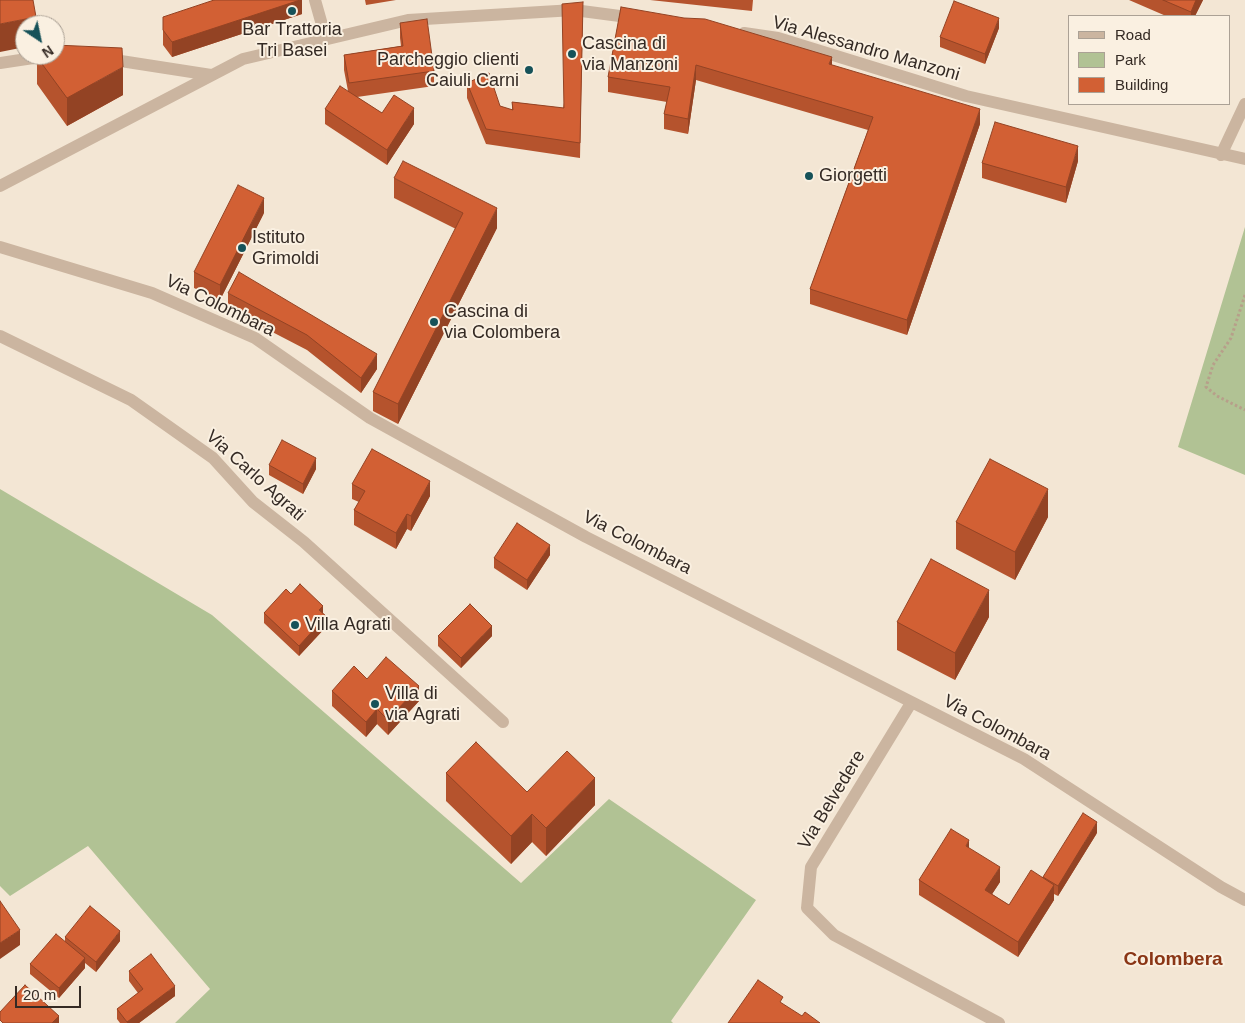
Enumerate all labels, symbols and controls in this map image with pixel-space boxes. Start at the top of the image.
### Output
marker: Bar Trattoria Tri Basei [286,5,298,17]
street label: Via Alessandro Manzoni [770,12,962,86]
north arrow [15,15,65,65]
legend [1068,15,1230,105]
place label: Bar Trattoria Tri Basei [242,19,342,62]
text: Road [1115,26,1151,43]
place label: Cascina di via Manzoni [582,33,678,76]
text: N [39,42,56,61]
marker: Cascina di via Manzoni [566,48,578,60]
place label: Parcheggio clienti Caiuli Carni [377,49,519,92]
text: Park [1115,51,1146,68]
marker: Parcheggio clienti Caiuli Carni [523,64,535,76]
text: Building [1115,76,1168,93]
place label: Giorgetti [819,165,887,187]
marker: Giorgetti [803,170,815,182]
place label: Istituto Grimoldi [252,227,319,270]
marker: Istituto Grimoldi [236,242,248,254]
street label: Via Colombara [162,270,278,342]
place label: Cascina di via Colombera [444,301,560,344]
marker: Cascina di via Colombera [428,316,440,328]
street label: Via Carlo Agrati [201,426,309,526]
street label: Via Colombara [579,506,695,580]
place label: Villa Agrati [305,614,391,636]
marker: Villa Agrati [289,619,301,631]
place label: Villa di via Agrati [385,683,460,726]
street label: Via Colombara [940,691,1054,765]
marker: Villa di via Agrati [369,698,381,710]
street label: Via Belvedere [794,747,870,853]
district label: Colombera [1123,949,1223,971]
scale bar [18,976,84,1008]
text: 20 m [23,986,56,1003]

